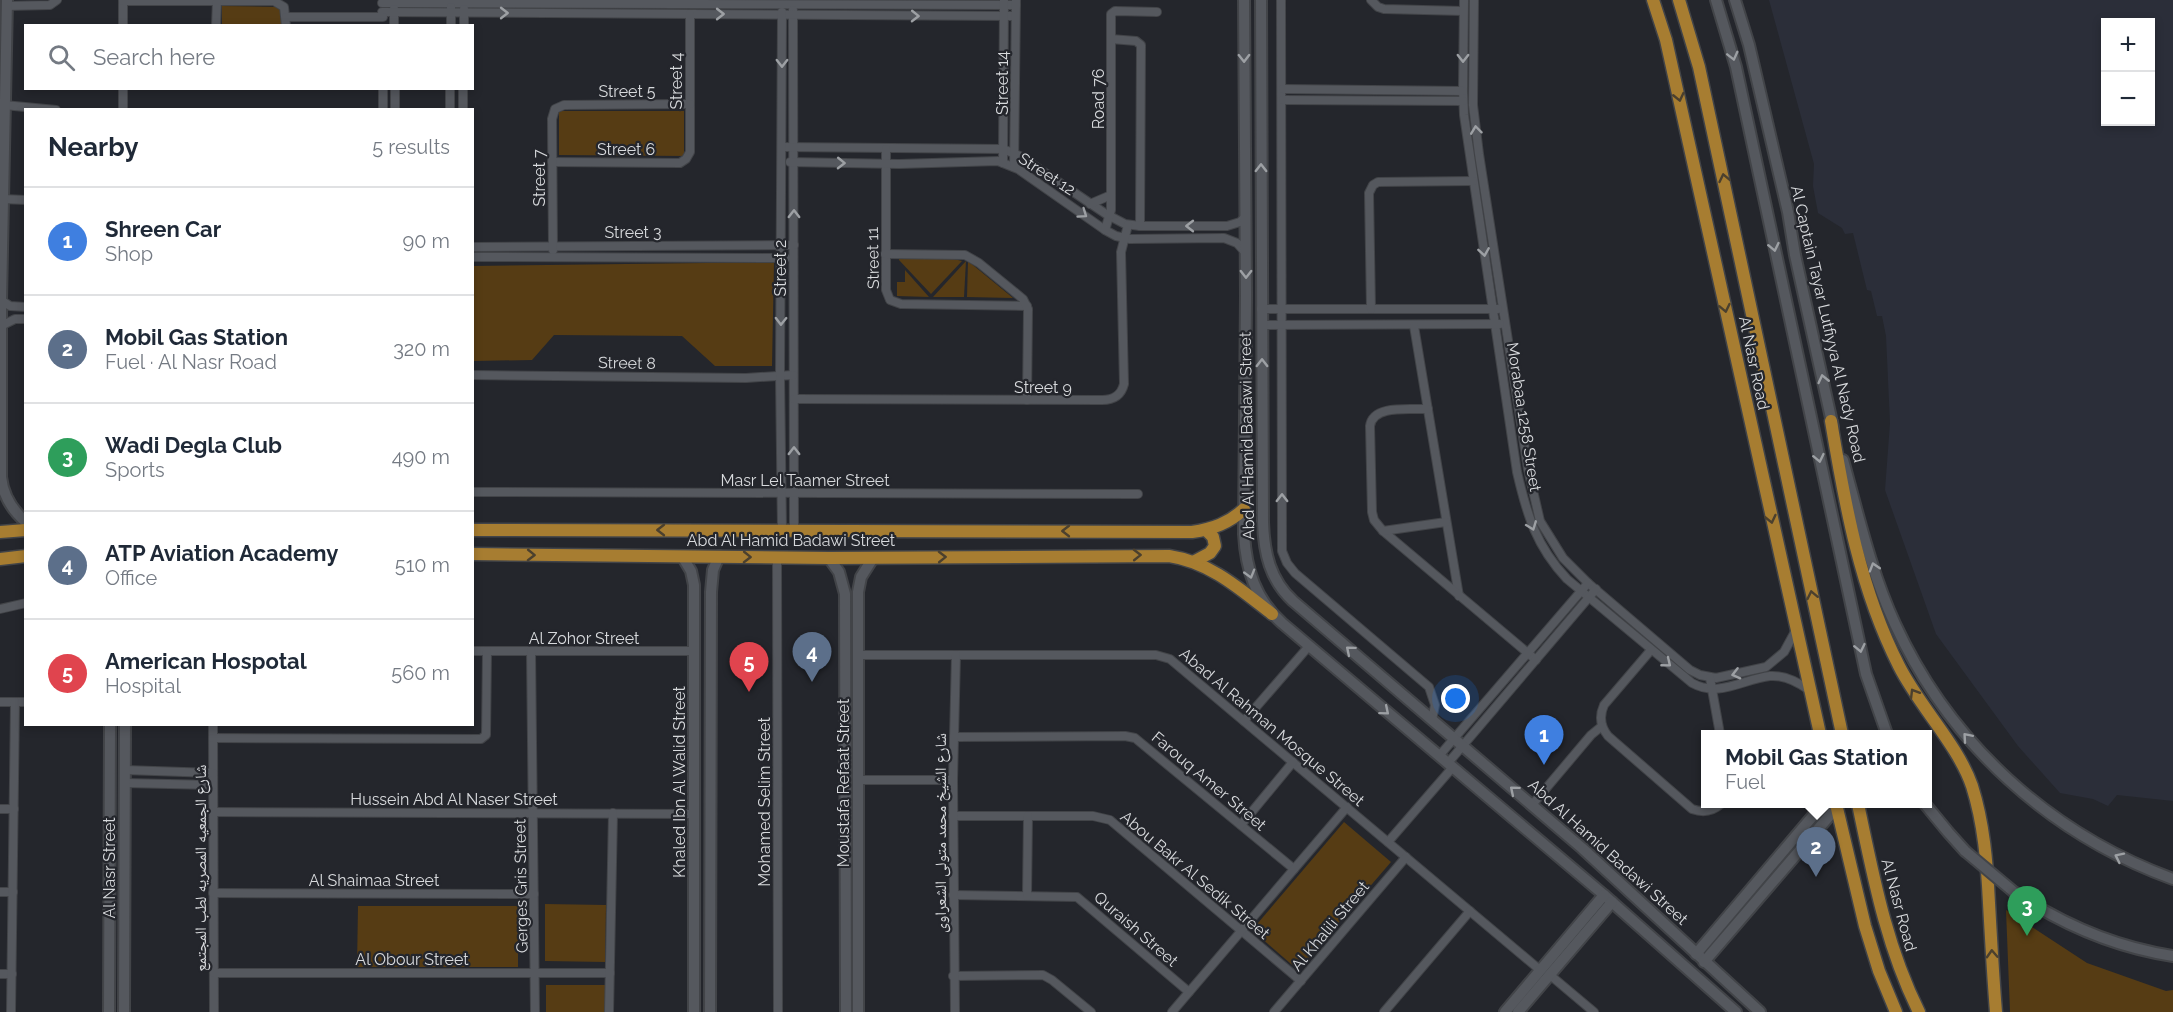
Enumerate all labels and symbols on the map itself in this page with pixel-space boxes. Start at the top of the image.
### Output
one-way arrow [499,7,508,19]
one-way arrow [715,8,724,20]
one-way arrow [910,9,919,22]
street label: Street 14 [993,51,1012,115]
one-way arrow [1725,51,1738,61]
street label: Street 4 [667,52,686,110]
one-way arrow [1238,54,1250,63]
one-way arrow [1457,54,1469,63]
one-way arrow [776,58,788,67]
street label: Road 76 [1089,69,1108,129]
street label: Street 5 [598,82,656,101]
one-way arrow [1671,92,1684,102]
one-way arrow [1470,126,1483,135]
street label: Street 6 [597,140,655,159]
street label: Street 7 [530,149,549,207]
street label: Street 12 [1015,149,1079,199]
one-way arrow [836,157,845,169]
one-way arrow [1255,164,1267,173]
one-way arrow [1718,174,1731,184]
street label: Al Captain Tayar Lutfiyya Al Nady Road [1787,184,1869,464]
one-way arrow [1077,207,1088,218]
one-way arrow [788,210,800,219]
one-way arrow [1186,220,1195,232]
street label: Street 3 [605,223,661,242]
street label: Street 11 [863,227,883,289]
street label: Street 2 [771,240,790,296]
one-way arrow [1766,241,1779,251]
one-way arrow [1478,247,1490,257]
one-way arrow [1240,270,1252,279]
one-way arrow [1718,303,1731,313]
street label: Al Nasr Road [1735,314,1773,412]
one-way arrow [775,316,787,325]
street label: Abd Al Hamid Badawi Street [1236,331,1258,540]
street label: Morabaa 1258 Street [1503,341,1545,494]
street label: Street 8 [598,353,656,373]
one-way arrow [1256,359,1268,368]
one-way arrow [1818,374,1831,384]
street label: Street 9 [1014,378,1072,397]
one-way arrow [788,447,800,456]
one-way arrow [1811,453,1824,463]
street label: Masr Lel Taamer Street [720,471,890,490]
one-way arrow [1276,493,1288,502]
one-way arrow [1764,514,1777,524]
one-way arrow [1525,520,1537,531]
one-way arrow [656,524,665,536]
one-way arrow [1061,525,1070,537]
street label: Abd Al Hamid Badawi Street [687,531,896,550]
one-way arrow [526,549,535,561]
one-way arrow [1132,549,1141,561]
one-way arrow [742,550,751,563]
one-way arrow [937,551,946,563]
one-way arrow [1869,562,1882,573]
one-way arrow [1243,568,1255,579]
one-way arrow [1806,591,1819,601]
street label: Al Zohor Street [529,629,640,648]
pin: 4 [792,632,832,682]
pin: 5 [730,642,768,692]
one-way arrow [1853,643,1866,653]
street label: Abad Al Rahman Mosque Street [1176,644,1369,810]
one-way arrow [1346,646,1357,657]
one-way arrow [1661,656,1672,667]
one-way arrow [1731,667,1741,680]
your location [1441,684,1470,713]
street label: Khaled Ibn Al Walid Street [670,685,689,878]
one-way arrow [1910,689,1922,699]
street label: Moustafa Refaat Street [834,698,853,867]
one-way arrow [1378,703,1389,714]
pin: 1 [1524,716,1564,765]
street label: Mohamed Selim Street [755,717,774,887]
street label: Farouq Amer Street [1148,728,1271,835]
street label: شارع الشيخ محمد متولى الشعراوى [931,733,951,933]
one-way arrow [1963,733,1974,744]
street label: شارع الجمعيه المصريه لطب المجتمع [191,764,211,972]
street label: Abd Al Hamid Badawi Street [1524,775,1692,929]
one-way arrow [1510,786,1521,797]
street label: Hussein Abd Al Naser Street [350,790,558,809]
street label: Abou Bakr Al Sedik Street [1117,807,1274,943]
street label: Al Nasr Street [100,817,119,919]
street label: Gerges Gris Street [510,818,532,953]
pin: 2 [1796,828,1836,877]
one-way arrow [2114,852,2125,864]
street label: Al Nasr Road [1878,857,1921,953]
street label: Al Shaimaa Street [309,871,440,890]
street label: Al Khalili Street [1287,877,1373,975]
pin: 3 [2008,886,2046,936]
street label: Quraish Street [1090,887,1182,971]
one-way arrow [1986,949,1999,958]
street label: Al Obour Street [355,950,469,969]

